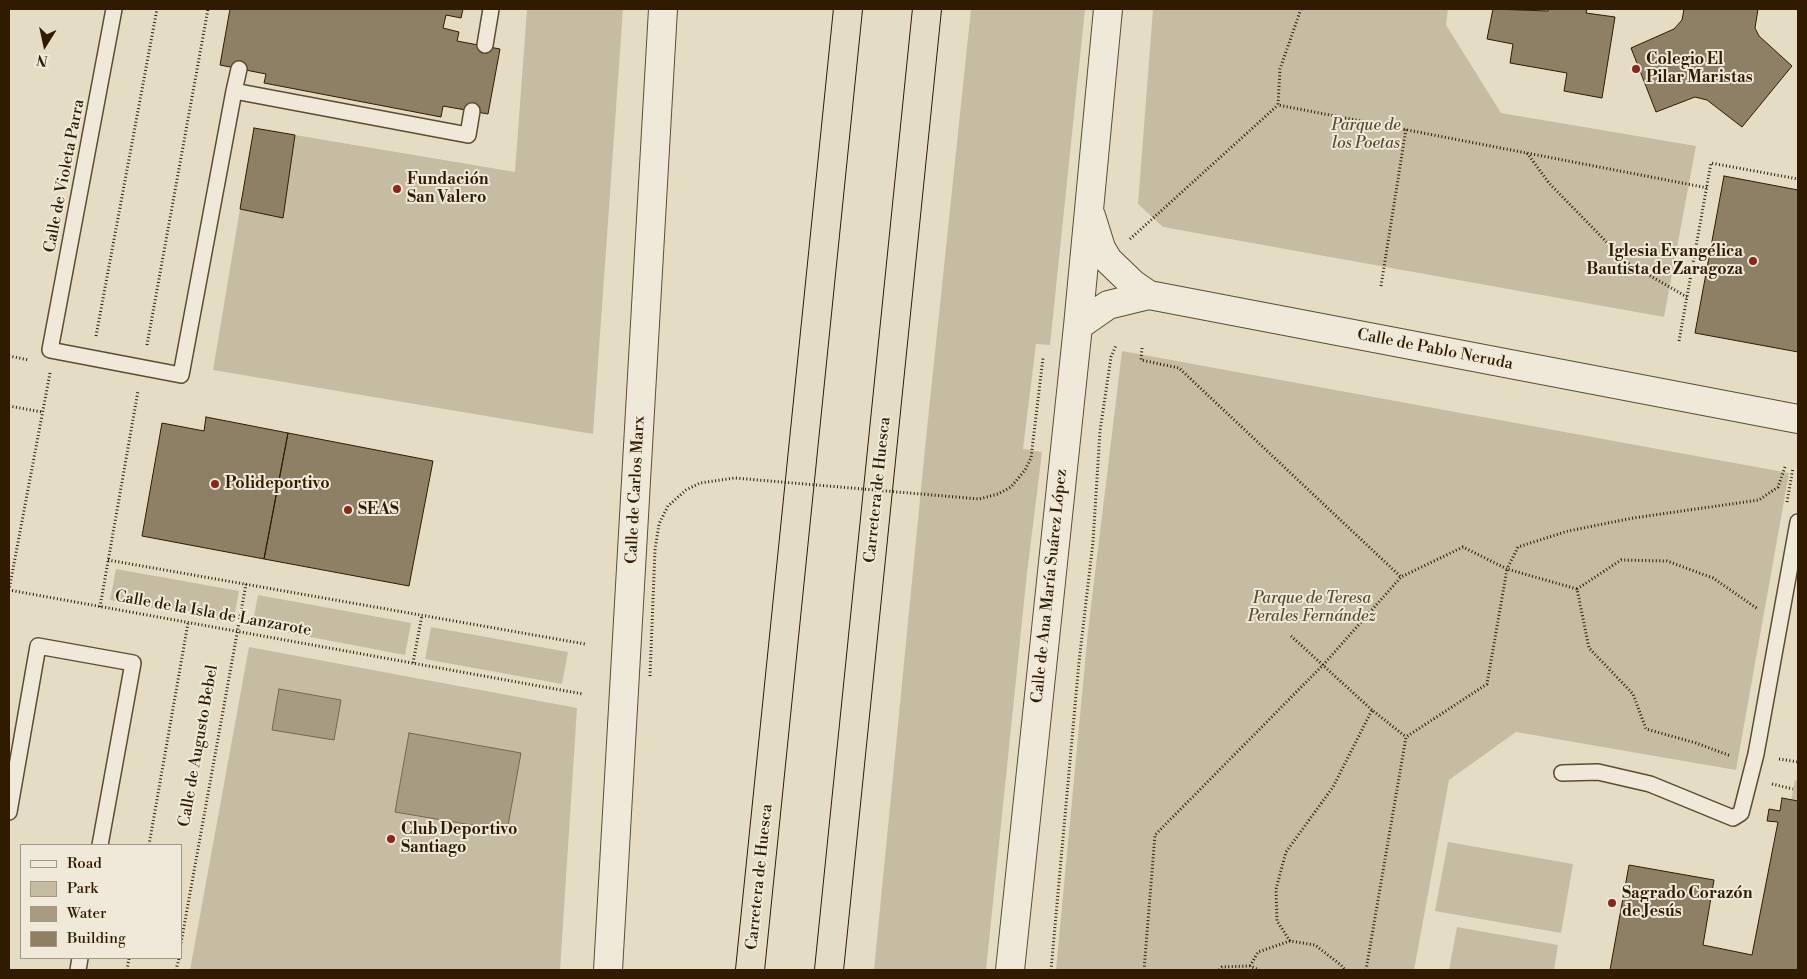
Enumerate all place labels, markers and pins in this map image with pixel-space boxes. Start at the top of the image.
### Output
place label: Colegio El Pilar Maristas [1646,50,1753,88]
marker: Colegio El Pilar Maristas [1630,63,1642,75]
place label: Fundación San Valero [407,170,489,208]
marker: Fundación San Valero [391,183,403,195]
place label: Iglesia Evangélica Bautista de Zaragoza [1586,242,1743,280]
marker: Iglesia Evangélica Bautista de Zaragoza [1747,255,1759,267]
place label: Polideportivo [225,474,330,494]
marker: Polideportivo [209,478,221,490]
place label: SEAS [358,500,399,520]
marker: SEAS [342,504,354,516]
place label: Club Deportivo Santiago [401,820,517,858]
marker: Club Deportivo Santiago [385,833,397,845]
place label: Sagrado Corazón de Jesús [1622,884,1752,922]
marker: Sagrado Corazón de Jesús [1606,897,1618,909]

